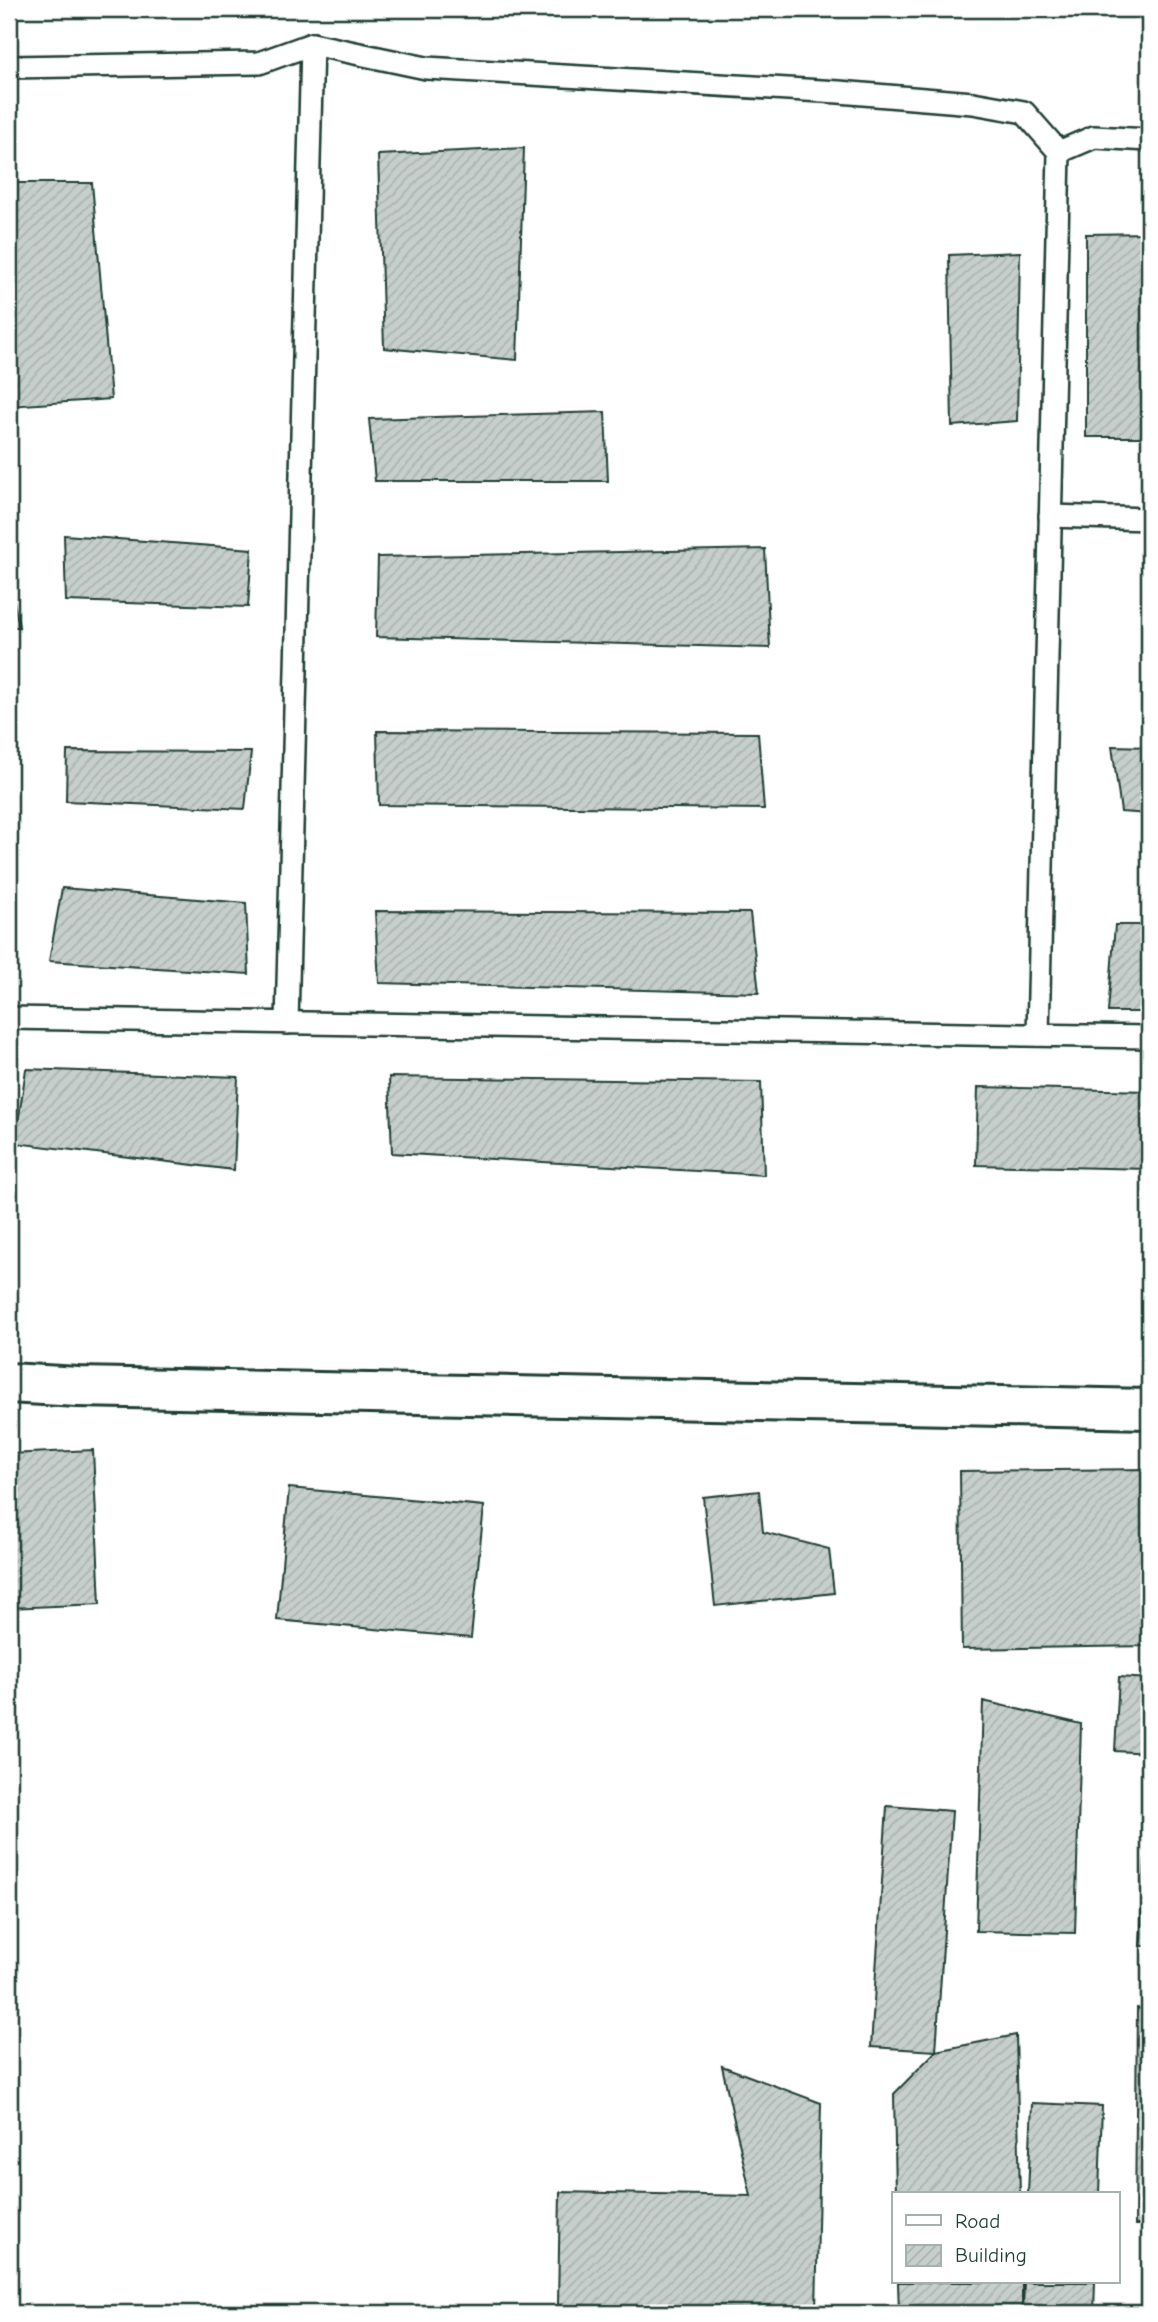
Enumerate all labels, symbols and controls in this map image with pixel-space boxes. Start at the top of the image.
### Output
legend [892,2192,1120,2284]
text: Road [955,2209,1000,2233]
text: Building [955,2243,1027,2267]

